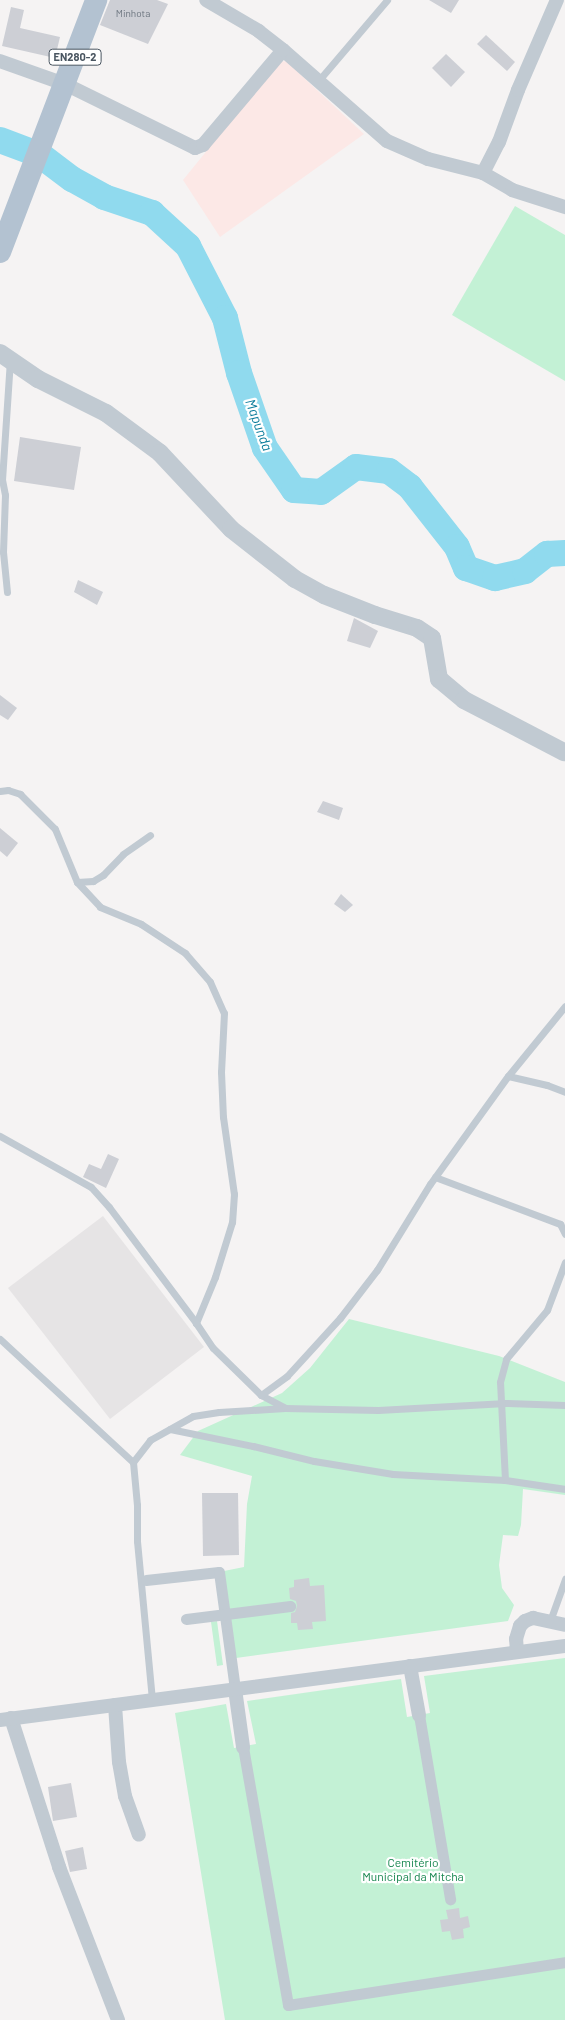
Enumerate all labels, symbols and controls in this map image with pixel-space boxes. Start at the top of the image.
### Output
house number: Minhota [116,8,150,20]
road number: EN280-2 [48,48,102,66]
water label: Mapunda [242,397,276,453]
park label: Cemitério Municipal da Mitcha [362,1856,464,1884]

